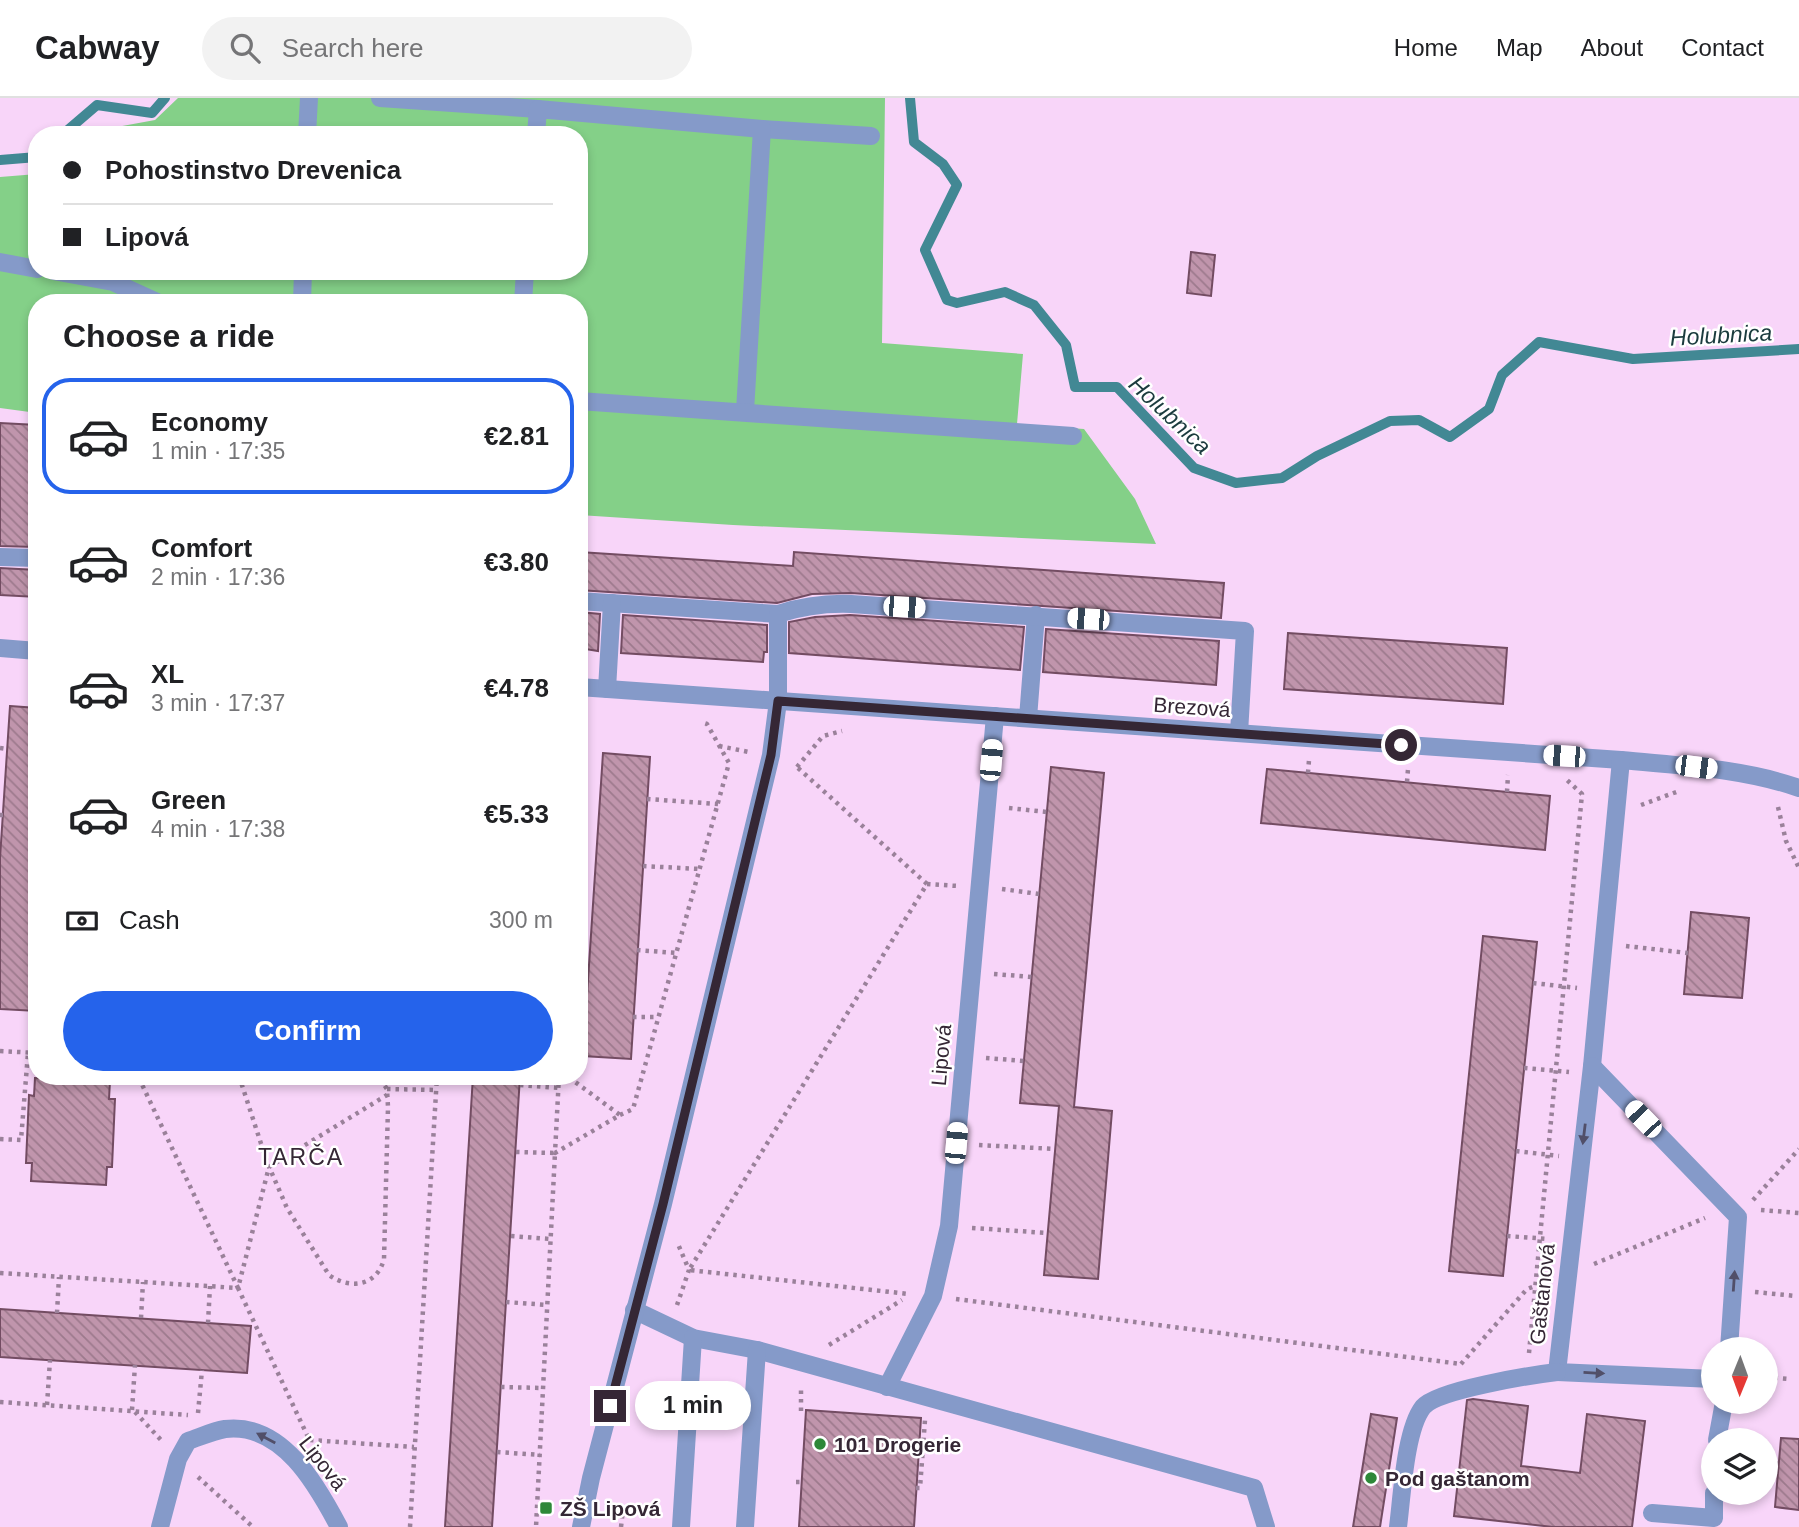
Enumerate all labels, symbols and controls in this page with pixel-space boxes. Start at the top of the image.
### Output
search box [202,17,692,80]
text: Cabway [35,29,160,66]
icon: search [226,29,264,67]
text: Search here [282,33,423,63]
text: Home [1394,34,1458,61]
text: Map [1496,34,1543,61]
text: About [1581,34,1643,61]
text: Contact [1681,34,1764,61]
text: Pohostinstvo Drevenica [105,155,401,185]
text: Lipová [105,222,189,252]
text: Choose a ride [63,318,275,354]
water label: Holubnica [1669,319,1773,351]
water label: Holubnica [1124,371,1216,459]
icon: car [67,405,130,468]
text: Economy [151,407,268,437]
text: €2.81 [484,421,549,451]
text: 1 min · 17:35 [151,438,285,464]
icon: car [67,531,130,594]
text: Comfort [151,533,252,563]
text: €3.80 [484,547,549,577]
text: 2 min · 17:36 [151,564,285,590]
car [883,595,926,619]
car [1067,607,1110,631]
icon: car [67,657,130,720]
text: XL [151,659,184,689]
text: €4.78 [484,673,549,703]
text: 3 min · 17:37 [151,690,285,716]
street label: Brezová [1153,693,1232,721]
route start [1385,729,1417,761]
car [979,738,1004,782]
car [1543,744,1586,768]
car [1674,754,1719,780]
icon: car [67,783,130,846]
text: Green [151,785,226,815]
text: €5.33 [484,799,549,829]
text: 4 min · 17:38 [151,816,285,842]
icon: cash [63,902,101,940]
text: Cash [119,905,180,935]
text: 300 m [489,907,553,933]
button: Confirm [63,991,553,1071]
street label: Lipová [927,1023,955,1087]
car [1621,1097,1666,1141]
car [944,1121,969,1165]
one-way arrow [1578,1123,1589,1145]
district label: TARČA [258,1143,344,1170]
street label: Gaštanová [1525,1242,1559,1346]
one-way arrow [1729,1270,1740,1292]
north arrow [1701,1337,1778,1414]
map controls [1701,1337,1778,1505]
one-way arrow [1583,1368,1605,1379]
callout: 1 min [634,1382,750,1430]
route end [594,1390,626,1422]
text: 1 min [663,1392,723,1418]
button: layers [1701,1428,1778,1505]
street label: Lipová [295,1432,351,1495]
one-way arrow [256,1433,276,1445]
place label: 101 Drogerie [834,1433,961,1456]
marker: 101 Drogerie [812,1436,828,1452]
place label: Pod gaštanom [1385,1467,1530,1490]
marker: Pod gaštanom [1363,1470,1379,1486]
place label: ZŠ Lipová [560,1497,661,1520]
marker: ZŠ Lipová [538,1500,554,1516]

